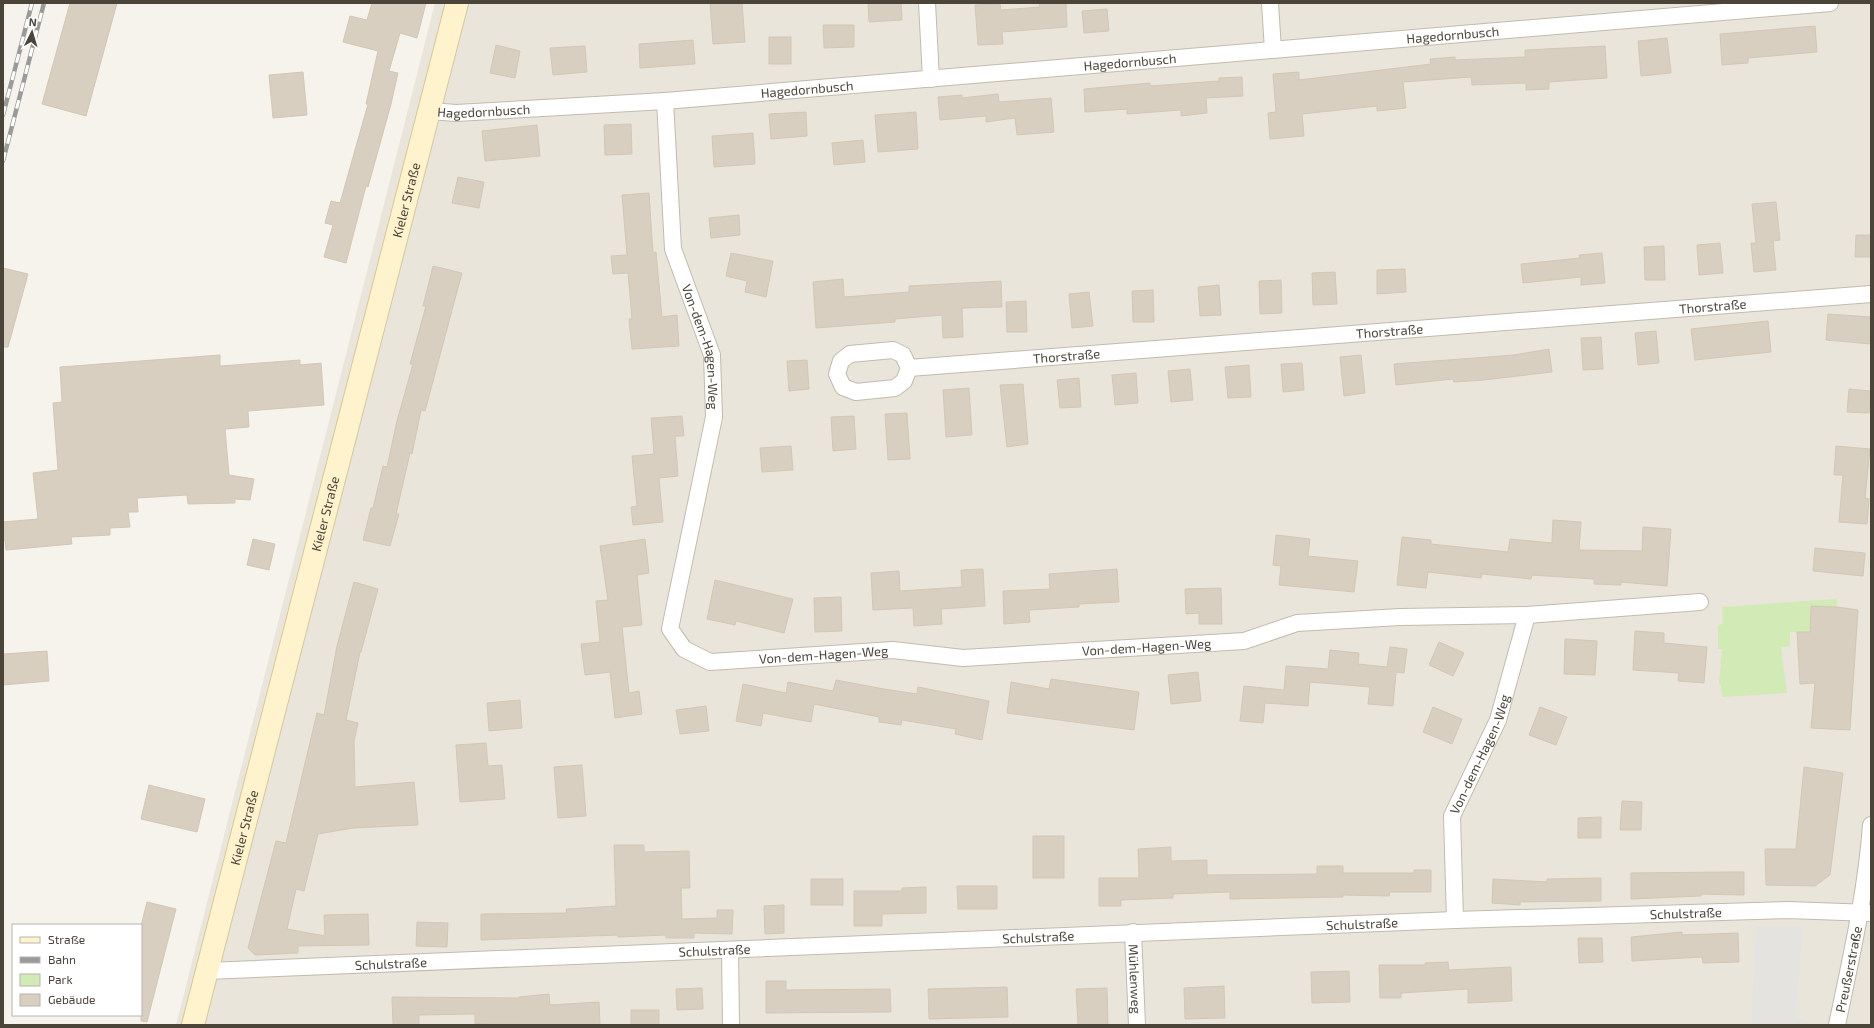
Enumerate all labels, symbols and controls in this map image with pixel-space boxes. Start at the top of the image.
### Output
north arrow [12,12,52,52]
text: N [28,15,37,28]
street label: Hagedornbusch [1406,23,1500,47]
street label: Hagedornbusch [1083,50,1177,74]
street label: Hagedornbusch [760,77,854,101]
street label: Hagedornbusch [437,101,531,121]
street label: Kieler Straße [389,161,423,239]
street label: Von-dem-Hagen-Weg [679,282,722,410]
street label: Thorstraße [1678,296,1747,317]
street label: Thorstraße [1355,320,1424,342]
street label: Thorstraße [1032,345,1101,366]
street label: Kieler Straße [308,475,342,553]
street label: Von-dem-Hagen-Weg [1081,635,1212,659]
street label: Von-dem-Hagen-Weg [758,642,889,667]
street label: Von-dem-Hagen-Weg [1446,693,1513,817]
street label: Kieler Straße [227,788,261,867]
street label: Schulstraße [1650,904,1722,922]
street label: Schulstraße [1326,914,1398,933]
legend [12,924,142,1016]
street label: Preußerstraße [1832,925,1865,1014]
street label: Schulstraße [1002,928,1075,946]
text: Straße [48,932,85,946]
street label: Schulstraße [678,941,751,960]
street label: Mühlenweg [1126,944,1145,1014]
text: Bahn [48,952,76,966]
street label: Schulstraße [354,954,427,973]
text: Park [48,972,73,986]
text: Gebäude [48,992,96,1006]

